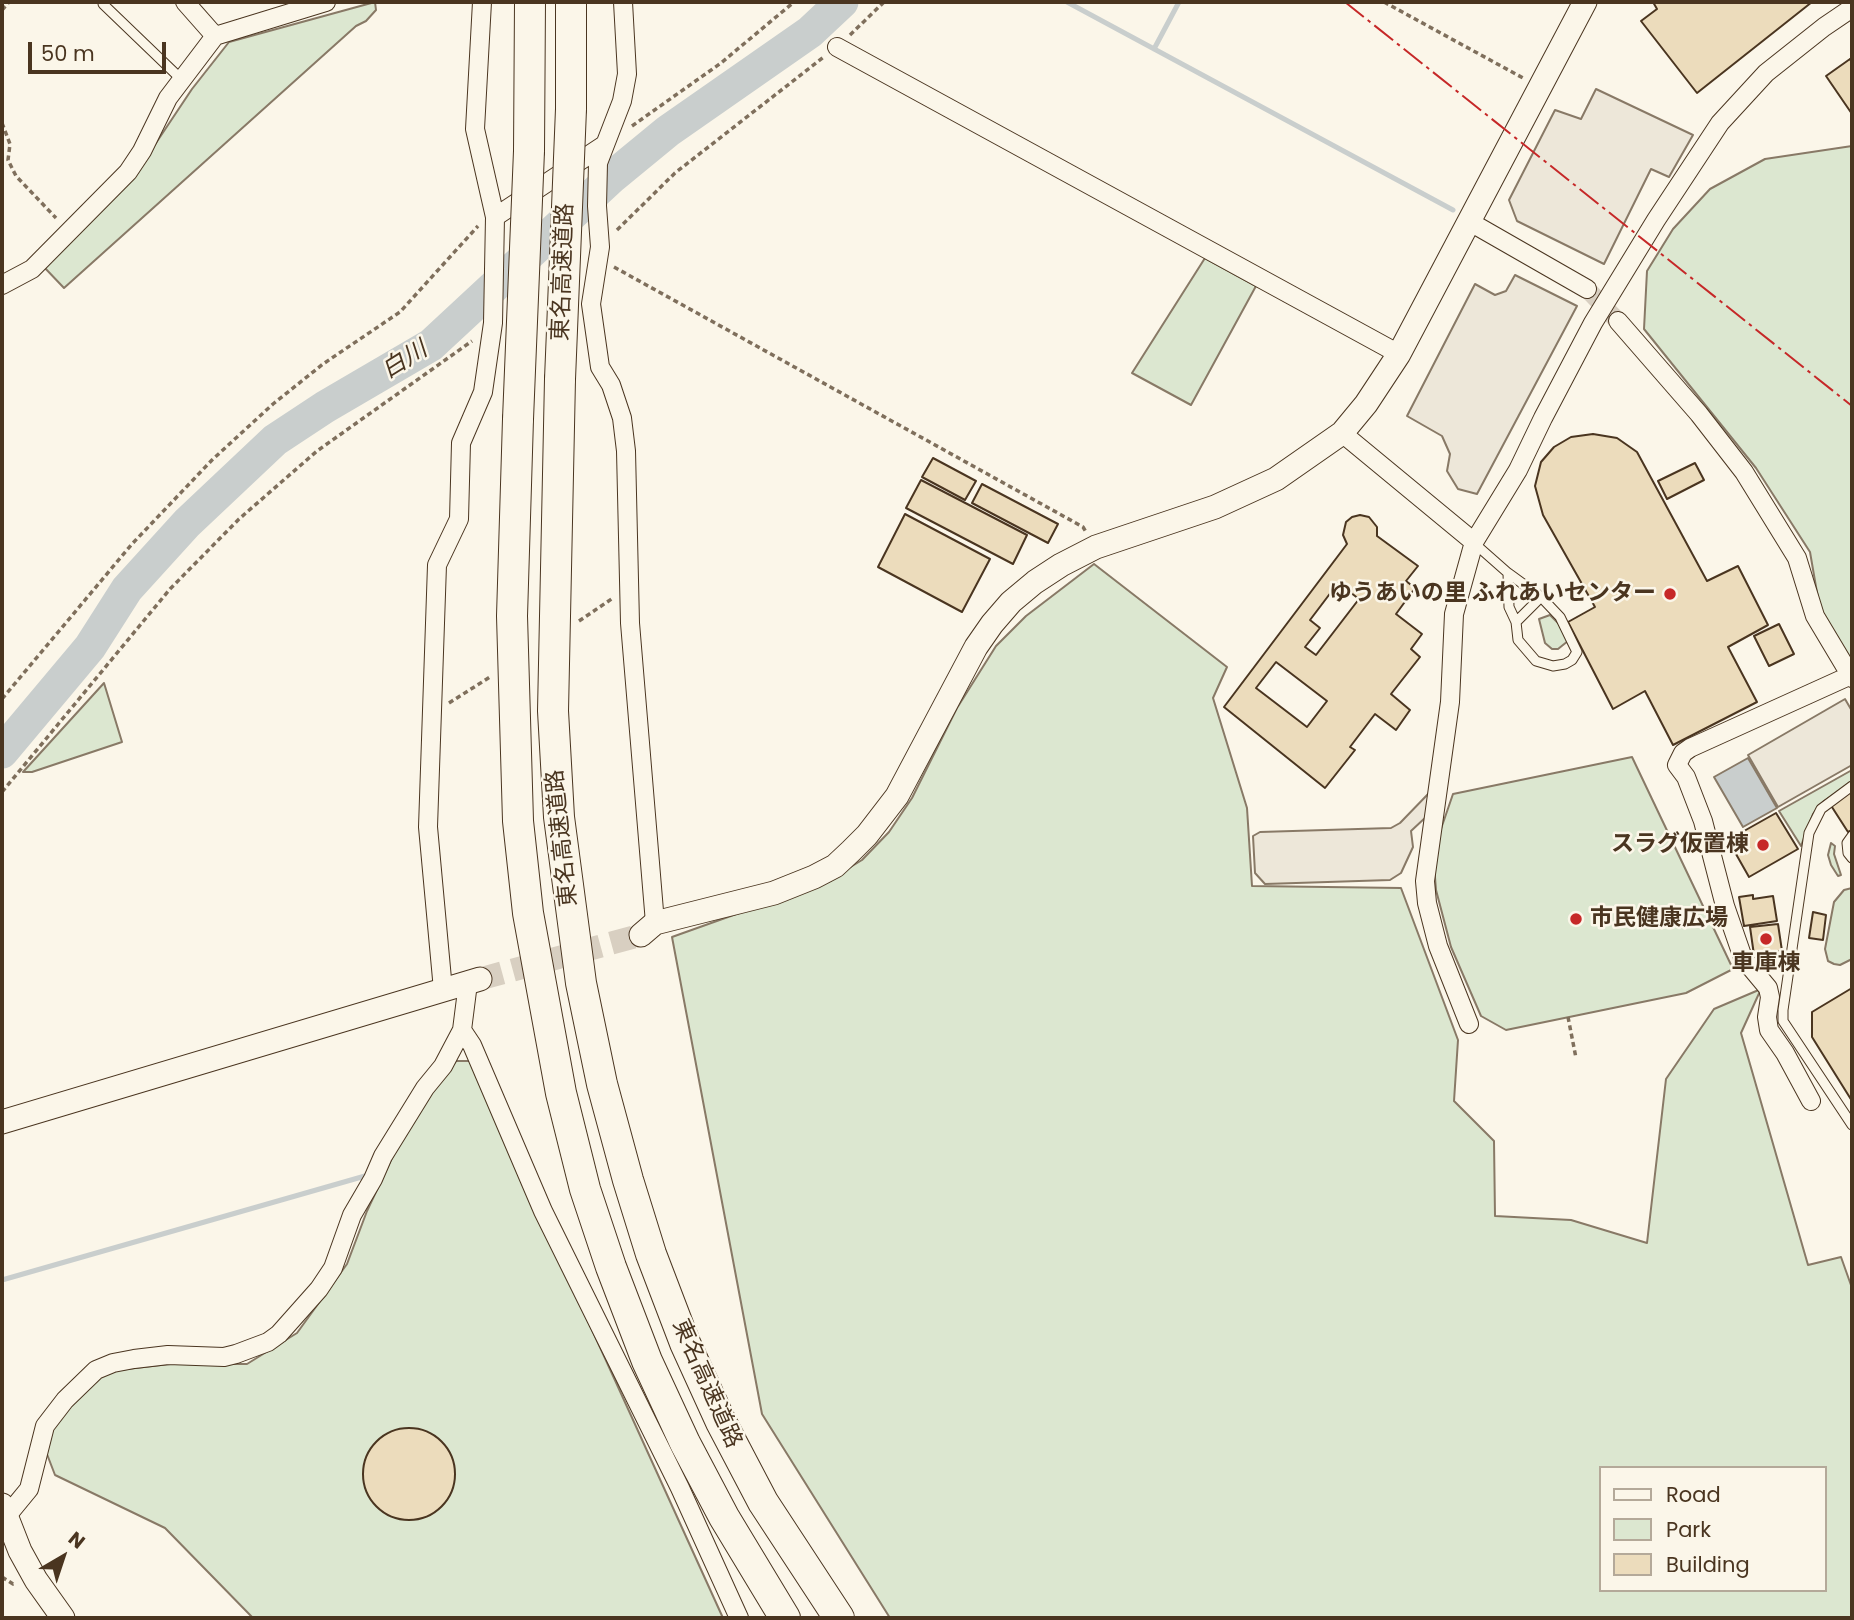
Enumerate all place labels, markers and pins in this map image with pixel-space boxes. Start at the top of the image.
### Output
place label: ゆうあいの里 ふれあいセンター [1329,580,1656,608]
marker: ゆうあいの里 ふれあいセンター [1662,586,1678,602]
place label: スラグ仮置棟 [1611,831,1749,859]
marker: スラグ仮置棟 [1755,837,1771,853]
place label: 市民健康広場 [1590,905,1728,933]
marker: 市民健康広場 [1568,911,1584,927]
marker: 車庫棟 [1758,931,1774,947]
place label: 車庫棟 [1732,950,1800,978]

